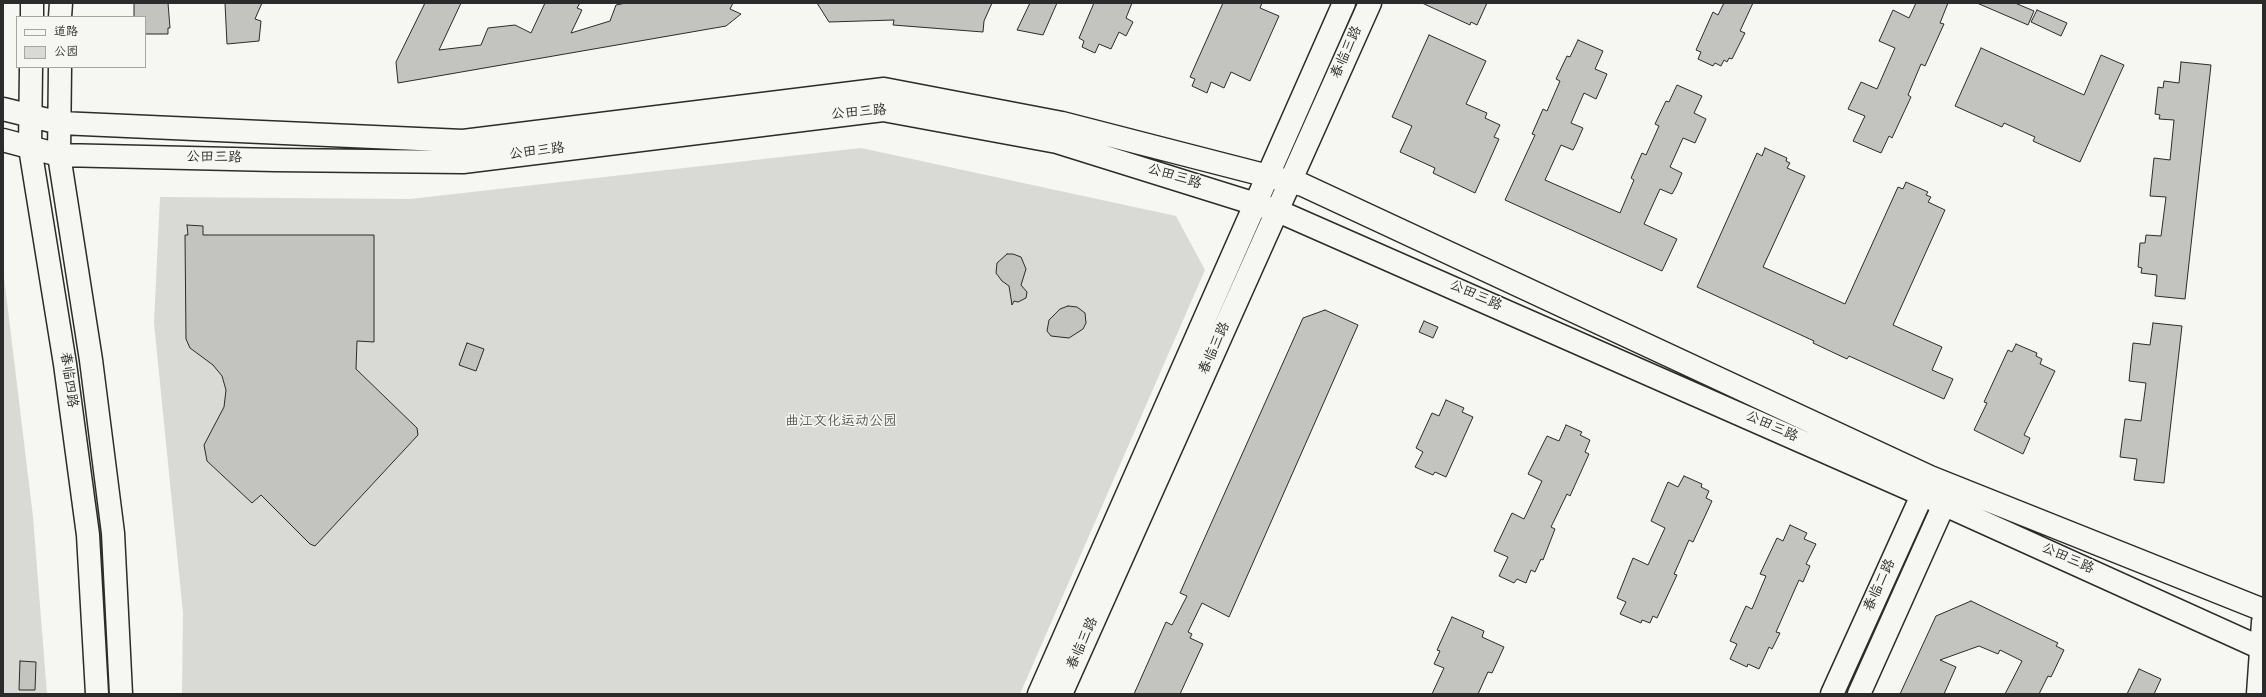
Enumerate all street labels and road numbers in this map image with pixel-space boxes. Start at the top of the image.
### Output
street label: 春临三路 [1329,24,1367,82]
street label: 公田三路 [830,103,888,125]
street label: 公田三路 [508,141,566,165]
street label: 公田三路 [186,150,242,168]
street label: 公田三路 [1145,162,1203,194]
street label: 公田三路 [1446,278,1504,316]
street label: 春临三路 [1197,320,1235,378]
street label: 春临四路 [55,351,79,409]
street label: 公田三路 [1742,409,1800,447]
street label: 公田三路 [2038,541,2096,579]
street label: 春临二路 [1862,557,1900,615]
street label: 春临三路 [1065,615,1103,673]

